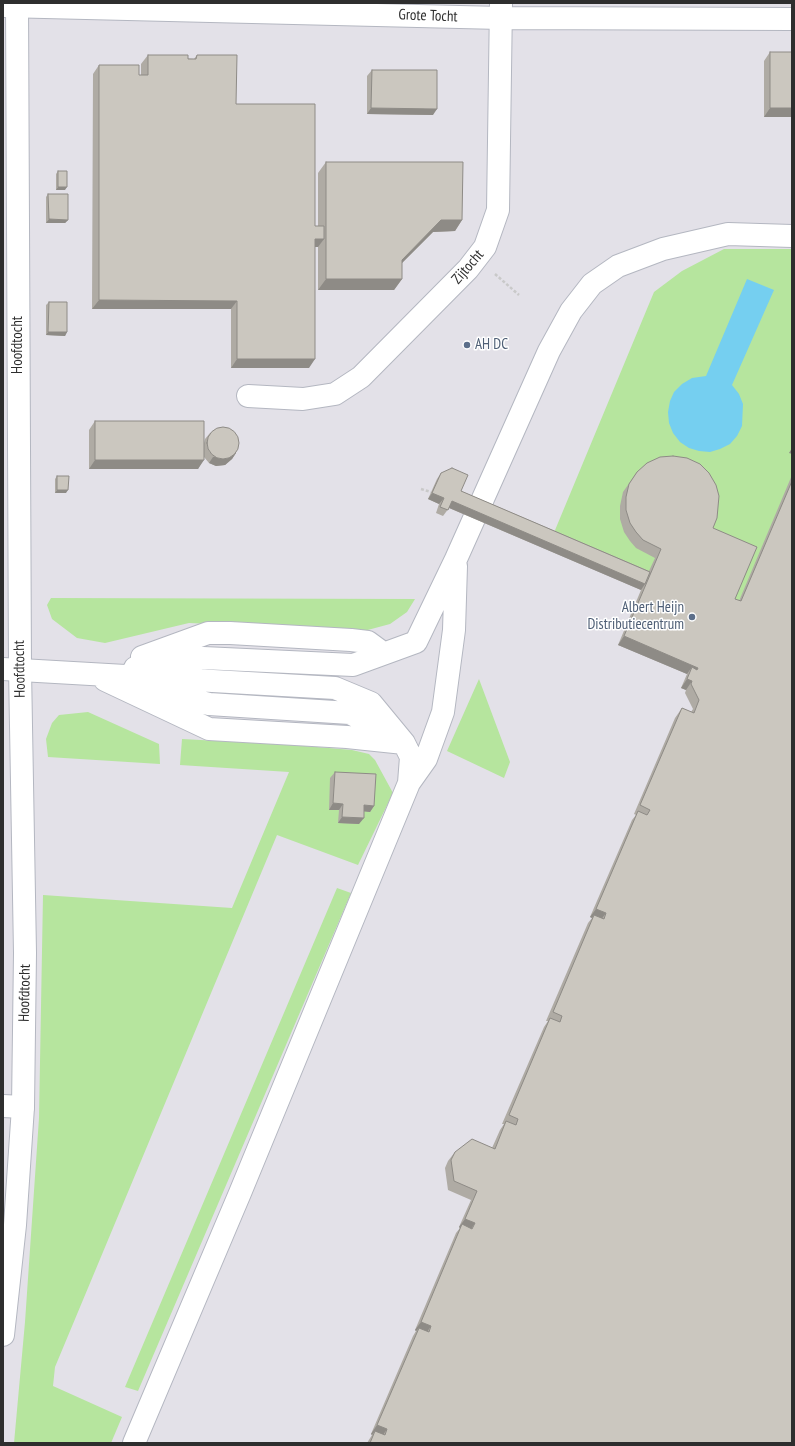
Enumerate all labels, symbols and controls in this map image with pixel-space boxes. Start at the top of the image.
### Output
street label: Grote Tocht [398,6,458,26]
street label: Zijtocht [448,246,488,288]
street label: Hoofdtocht [9,316,27,374]
place label: AH DC [475,336,508,354]
marker: AH DC [462,340,472,350]
place label: Albert Heijn Distributiecentrum [587,599,684,634]
marker: Albert Heijn Distributiecentrum [687,612,697,622]
street label: Hoofdtocht [10,640,30,698]
street label: Hoofdtocht [15,964,35,1022]

